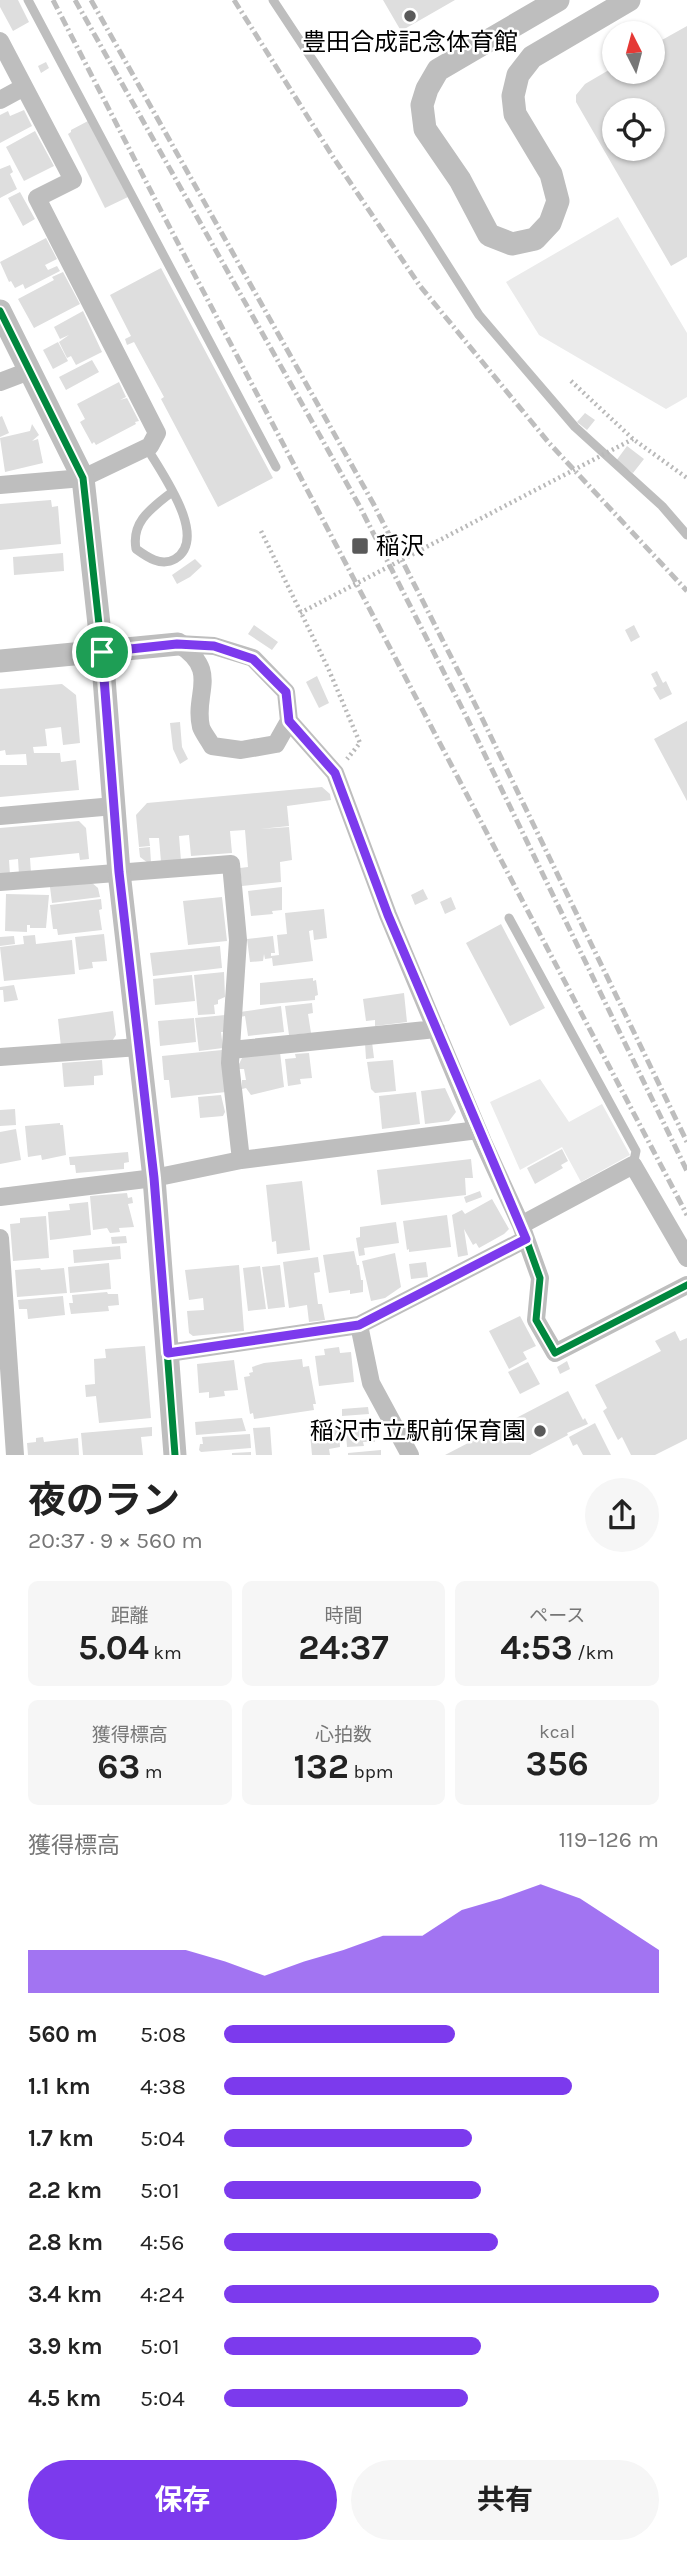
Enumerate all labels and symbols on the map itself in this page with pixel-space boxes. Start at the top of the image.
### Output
marker: 豊田合成記念体育館 [402,8,418,24]
north arrow [602,21,665,84]
place label: 豊田合成記念体育館 [302,28,518,56]
place label: 稲沢 [376,532,424,560]
marker: 稲沢 [350,536,370,556]
pin [72,622,132,682]
place label: 稲沢市立駅前保育園 [310,1417,526,1445]
marker: 稲沢市立駅前保育園 [532,1423,548,1439]

